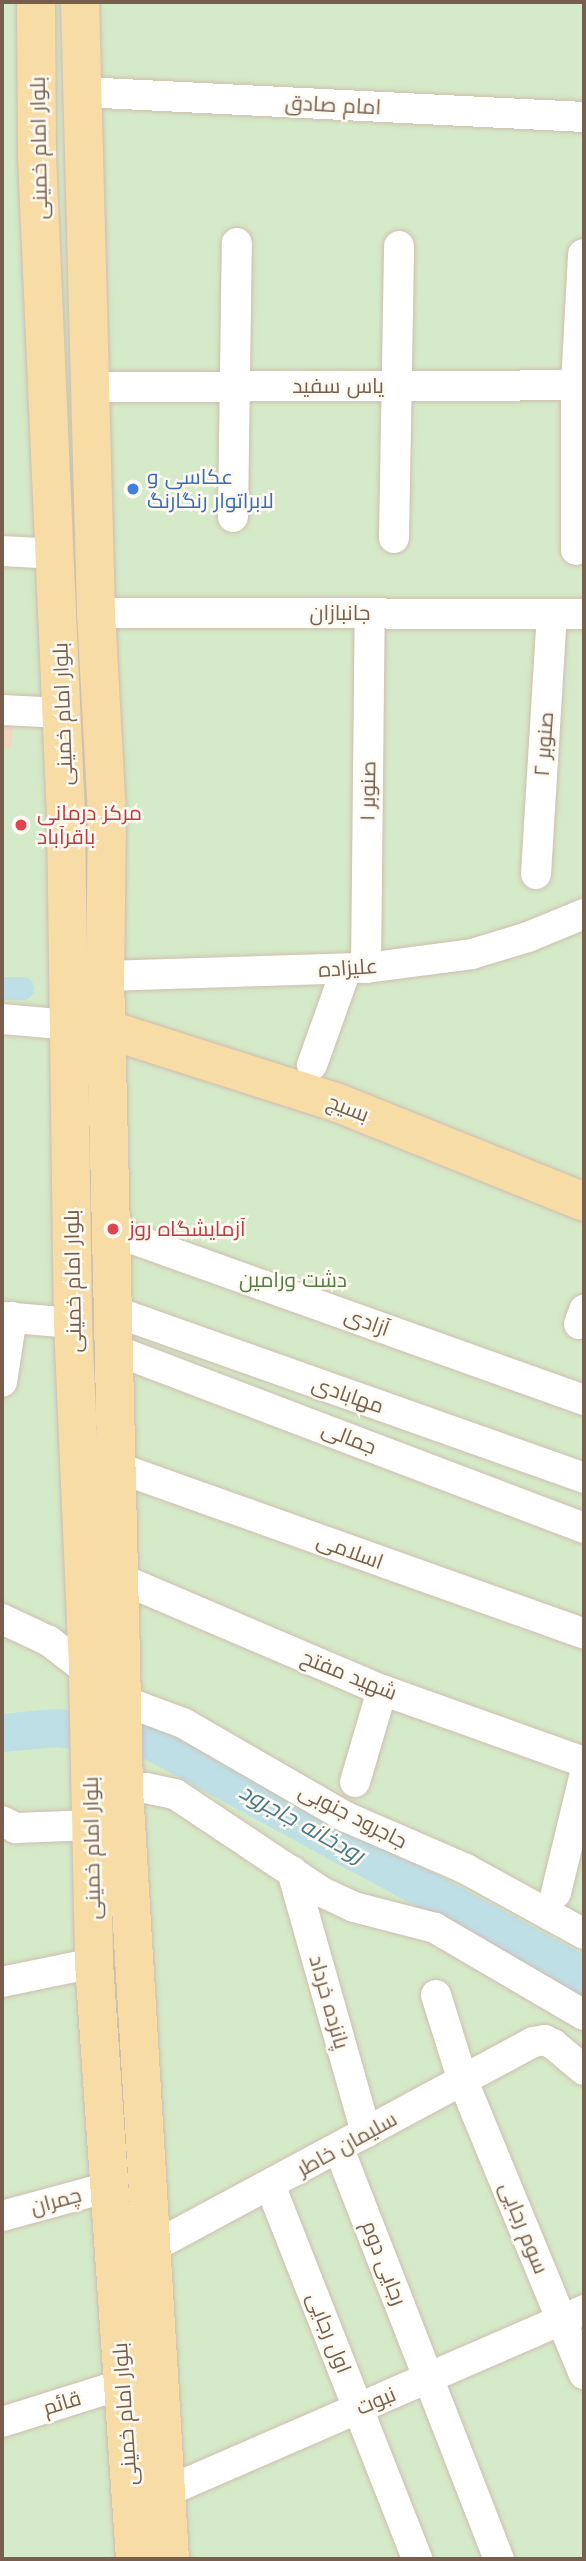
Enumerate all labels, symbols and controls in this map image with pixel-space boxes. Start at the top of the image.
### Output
street label: بلوار امام خمینی [25,76,53,220]
street label: امام صادق [284,90,382,120]
street label: یاس سفید [292,373,384,399]
place label: عکاسی و لابراتوار رنگارنگ [147,464,274,514]
marker: عکاسی و لابراتوار رنگارنگ [125,481,141,497]
street label: جانبازان [310,600,370,626]
street label: بلوار امام خمینی [48,642,78,786]
street label: صنوبر ۲ [529,711,559,777]
street label: صنوبر ۱ [355,761,381,821]
place label: مرکز درمانی باقرآباد [37,800,142,850]
marker: مرکز درمانی باقرآباد [11,815,31,835]
street label: علیزاده [317,953,379,983]
street label: بسیج [323,1089,373,1127]
street label: بلوار امام خمینی [59,1209,87,1353]
place label: آزمایشگاه روز [129,1216,246,1242]
marker: آزمایشگاه روز [103,1219,123,1239]
park label: دشت ورامین [239,1267,347,1293]
street label: آزادی [341,1302,393,1342]
street label: مهابادی [309,1371,387,1419]
street label: جمالی [318,1416,380,1460]
street label: اسلامی [313,1527,387,1575]
street label: شهید مفتح [297,1644,401,1706]
street label: بلوار امام خمینی [78,1776,106,1920]
water label: رودخانه جاجرود [235,1777,369,1869]
street label: جاجرود جنوبی [295,1778,411,1854]
street label: پانزده خرداد [304,1952,354,2052]
street label: سلیمان خاطر [293,2106,401,2182]
street label: سوم رجایی [494,2179,554,2277]
street label: چمران [28,2182,84,2220]
street label: رجایی دوم [356,2217,412,2309]
street label: اول رجایی [301,2289,357,2377]
street label: بلوار امام خمینی [107,2342,143,2486]
street label: نبوت [352,2381,400,2421]
street label: قائم [40,2385,84,2421]

